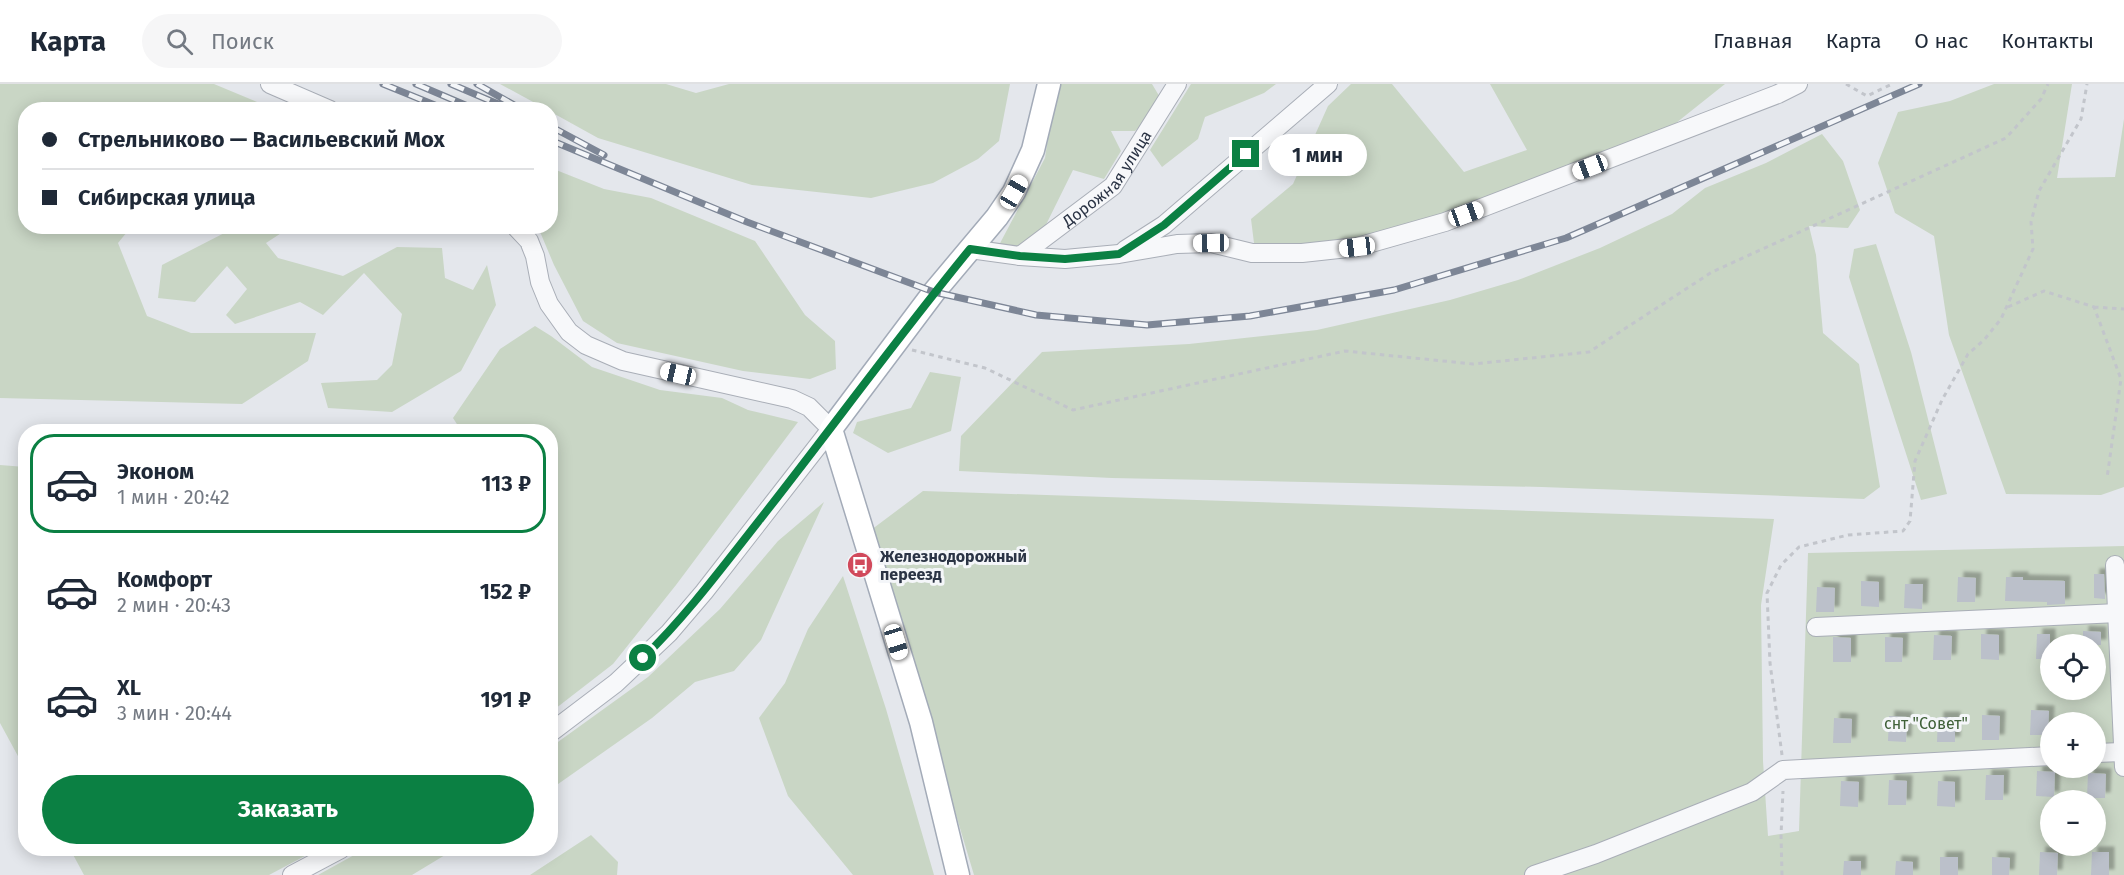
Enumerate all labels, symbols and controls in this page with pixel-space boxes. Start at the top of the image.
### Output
search box [142,14,562,68]
text: Карта [30,25,106,58]
icon: search [163,25,196,58]
text: Поиск [211,28,274,55]
text: Главная [1713,28,1793,54]
text: Карта [1826,28,1881,54]
text: О нас [1914,28,1968,54]
text: Контакты [2001,28,2094,54]
text: Стрельниково — Васильевский Мох [78,126,445,153]
street label: Дорожная улица [1058,127,1155,231]
callout: 1 мин [1267,133,1366,175]
route end [1232,140,1259,167]
text: 1 мин [1292,143,1343,167]
car [1570,152,1610,182]
car [997,172,1031,212]
text: Сибирская улица [78,184,256,211]
car [1446,199,1486,229]
car [1193,234,1229,252]
car [1338,236,1376,258]
car [658,361,698,387]
icon: car [45,457,99,511]
text: Эконом [117,458,194,485]
text: 113 ₽ [481,470,531,497]
text: 1 мин · 20:42 [117,485,230,509]
place label: Железнодорожный переезд [879,547,1027,584]
bus stop icon: Железнодорожный переезд [845,550,875,580]
icon: car [45,565,99,619]
text: Комфорт [117,566,212,593]
text: 152 ₽ [480,578,531,605]
text: 2 мин · 20:43 [117,593,231,617]
car [882,622,910,662]
map controls [2040,634,2106,856]
button: locate [2040,634,2106,700]
route start [629,644,656,671]
icon: car [45,673,99,727]
text: XL [117,674,141,701]
text: 191 ₽ [480,686,531,713]
text: 3 мин · 20:44 [117,701,232,725]
button: + [2040,712,2106,778]
park label: снт "Совет" [1884,714,1968,733]
button: Заказать [42,775,534,844]
button: − [2040,790,2106,856]

